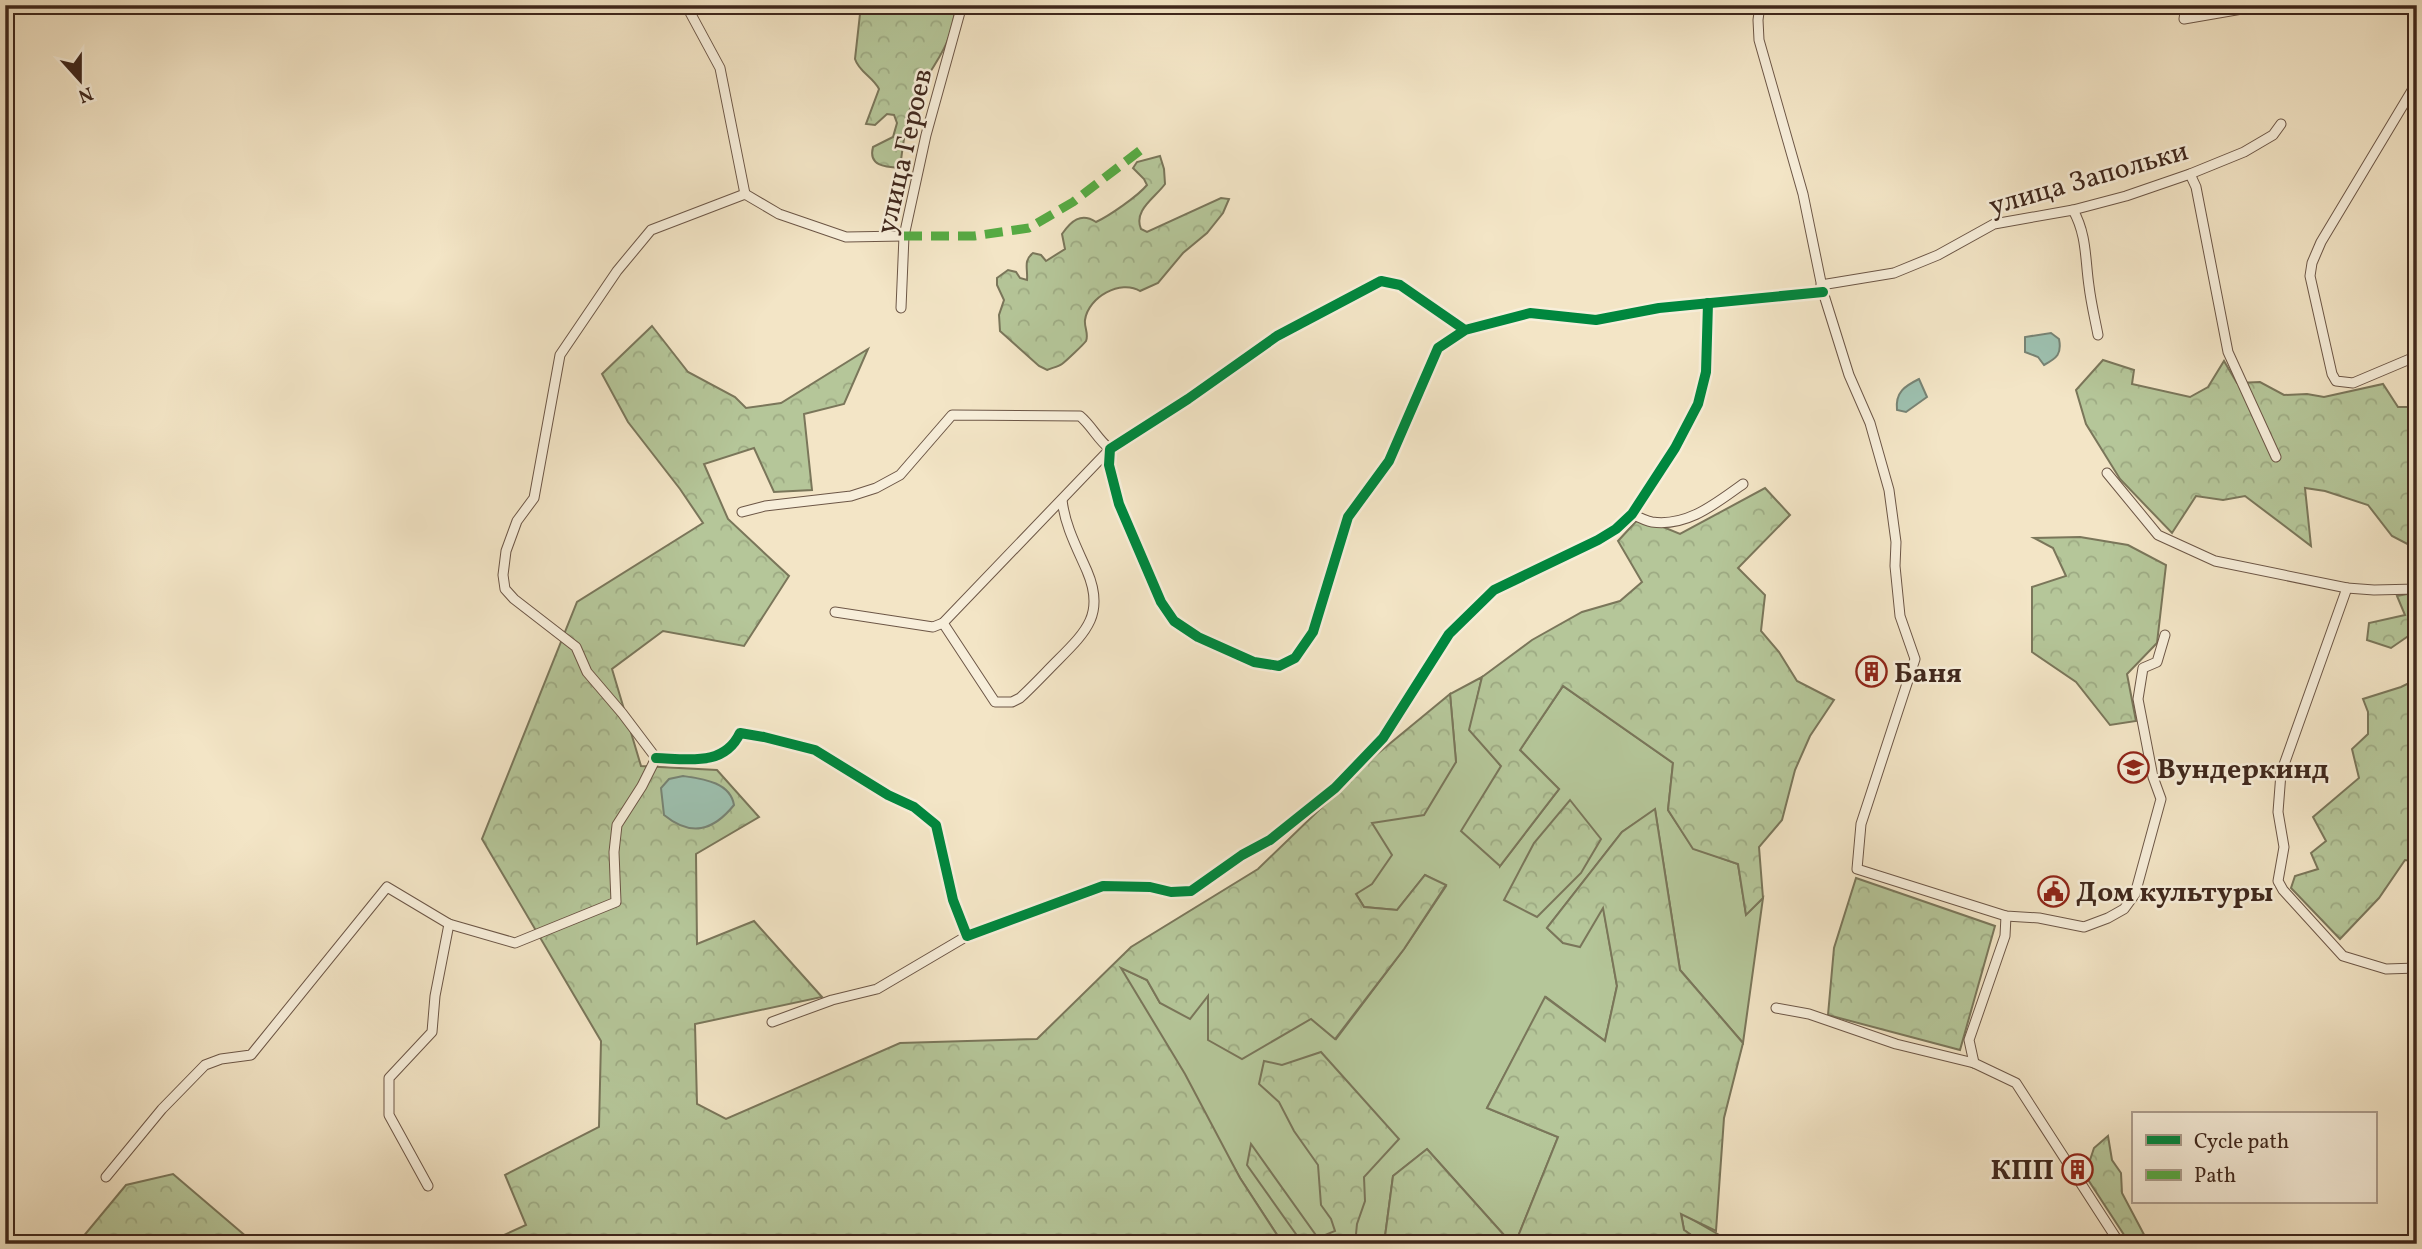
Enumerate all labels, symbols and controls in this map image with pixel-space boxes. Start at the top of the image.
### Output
north arrow [46,46,116,116]
street label: улица Героев [867,65,943,238]
text: N [74,79,96,109]
street label: улица Запольки [1985,132,2193,226]
building icon: Баня [1854,655,1888,689]
place label: Баня [1894,655,1962,694]
school or university icon: Вундеркинд [2117,751,2151,785]
place label: Вундеркинд [2157,751,2329,790]
public building icon: Дом культуры [2036,874,2070,908]
place label: Дом культуры [2076,874,2273,913]
legend [2132,1112,2376,1204]
text: Cycle path [2194,1128,2289,1157]
place label: КПП [1990,1152,2054,1191]
building icon: КПП [2060,1152,2094,1186]
text: Path [2194,1162,2236,1191]

